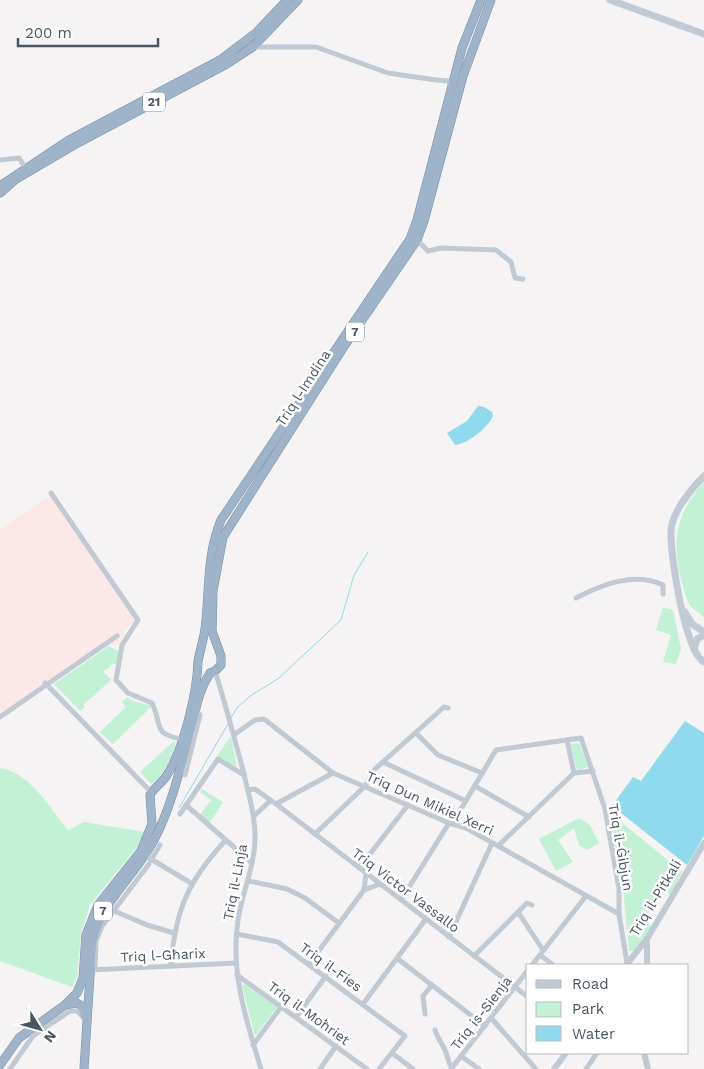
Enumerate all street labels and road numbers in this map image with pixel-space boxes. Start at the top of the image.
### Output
road number: 21 [143,92,165,111]
road number: 7 [346,322,364,342]
street label: Triq l-Imdina [272,347,334,429]
street label: Triq Dun Mikiel Xerri [364,768,496,838]
street label: Triq il-Ġibjun [605,802,637,892]
street label: Triq il-Linja [220,842,250,922]
street label: Triq Victor Vassallo [349,844,463,936]
street label: Triq il-Pitkali [626,857,684,939]
road number: 7 [94,901,112,920]
street label: Triq il-Fies [297,939,365,995]
street label: Triq l-Għarix [120,945,206,965]
street label: Triq is-Sienja [447,973,515,1053]
street label: Triq il-Moħriet [265,978,353,1048]

